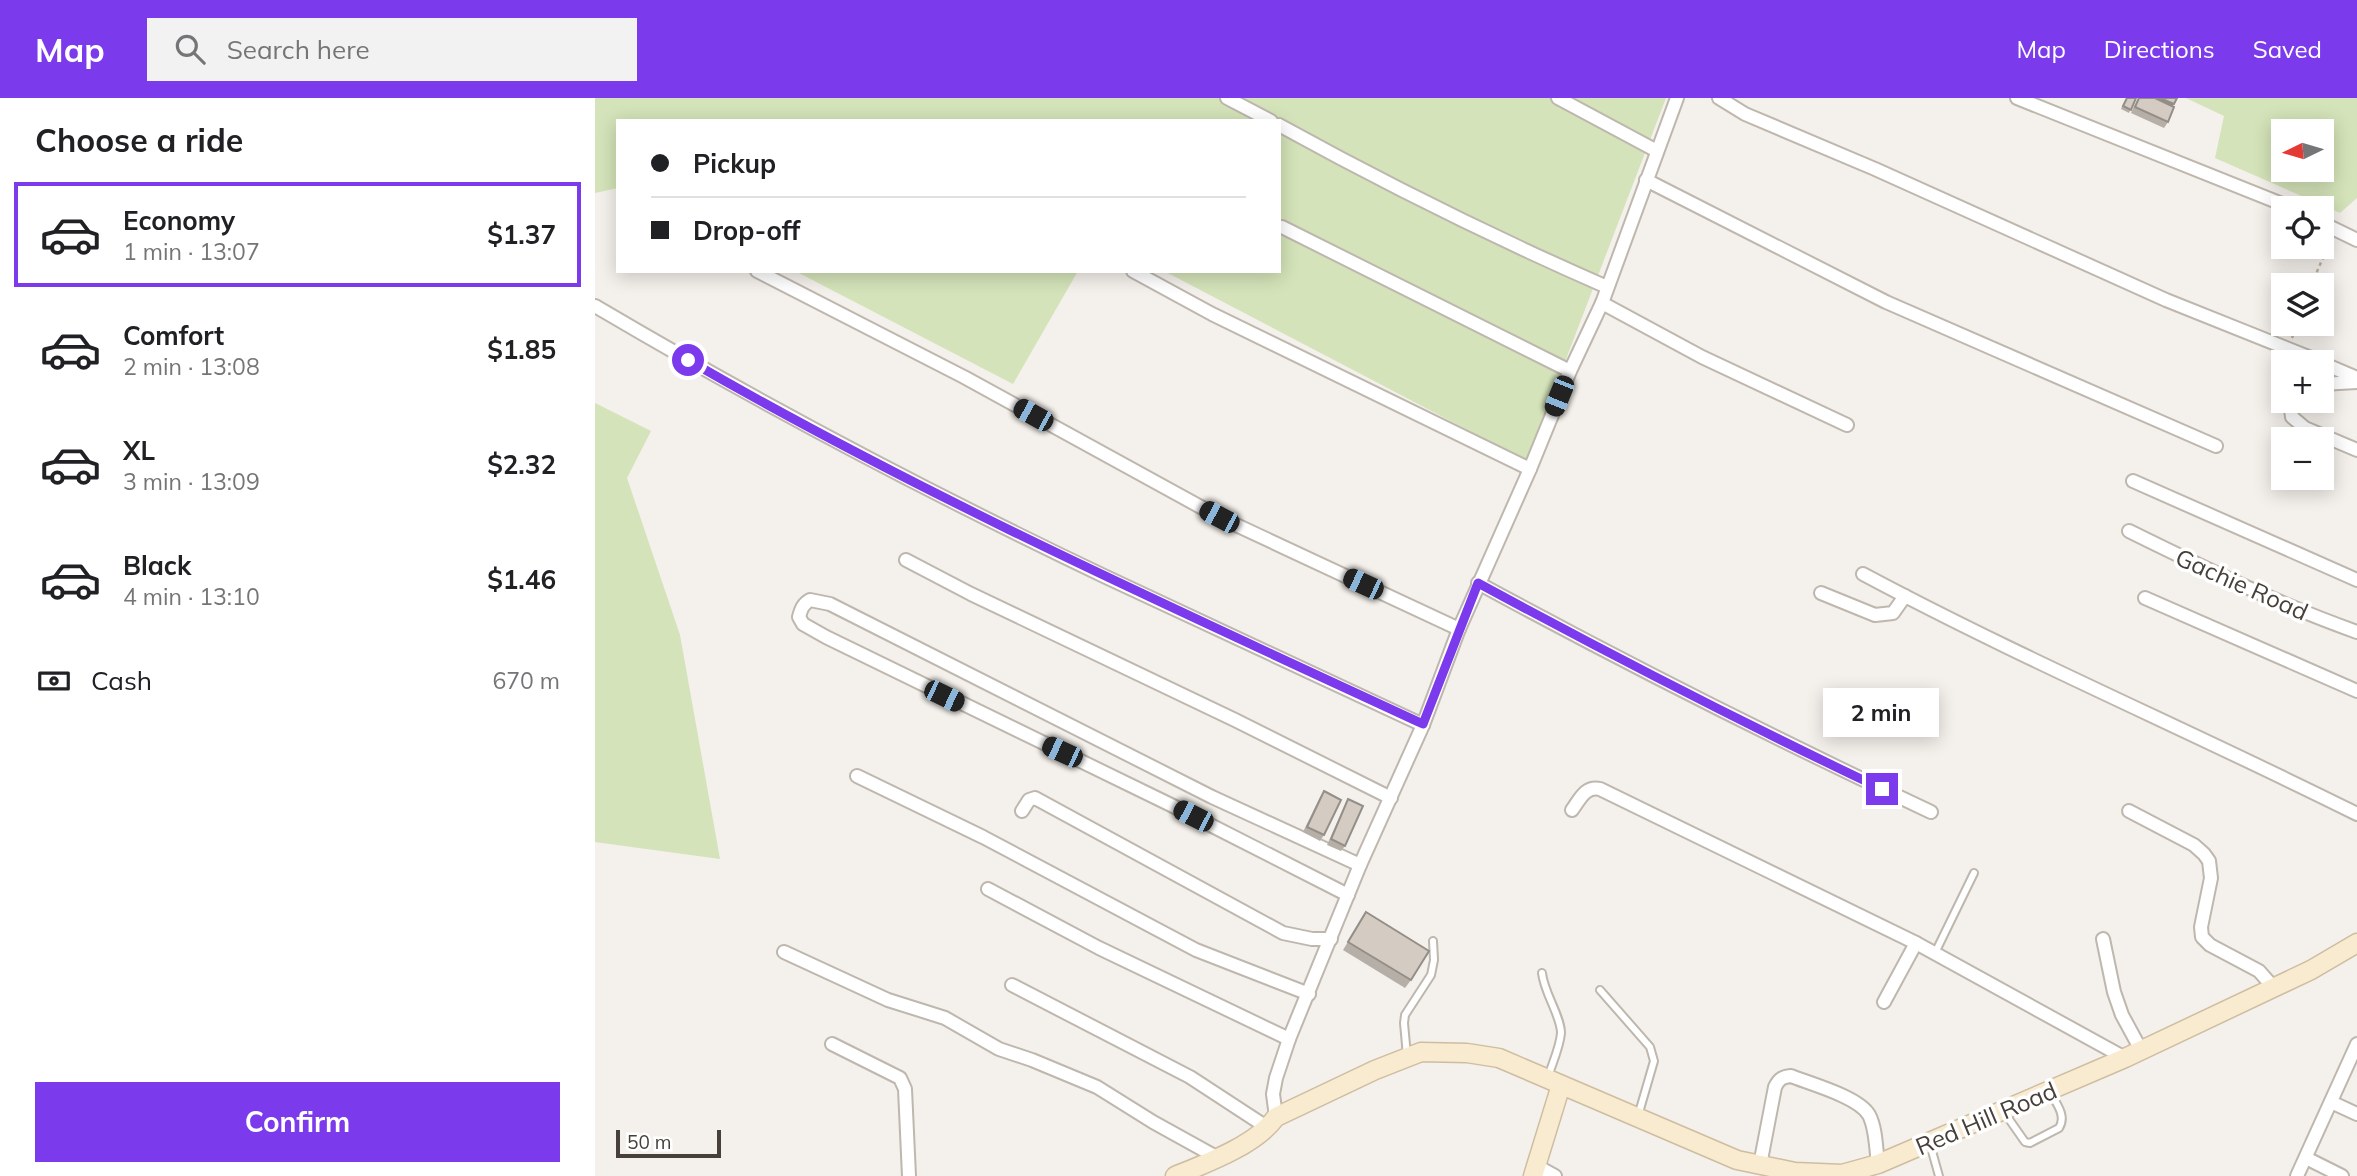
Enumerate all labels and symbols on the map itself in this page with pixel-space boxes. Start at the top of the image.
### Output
north arrow [2271,119,2335,182]
route start [672,344,704,376]
car [1542,373,1577,419]
car [1010,396,1057,434]
car [1196,498,1243,536]
street label: Gachie Road [2171,541,2313,627]
car [1340,566,1387,602]
car [921,677,968,715]
callout: 2 min [1824,688,1940,736]
car [1039,734,1086,770]
route end [1866,773,1898,805]
car [1170,797,1217,835]
street label: Red Hill Road [1911,1075,2061,1161]
scale bar [616,1127,721,1159]

